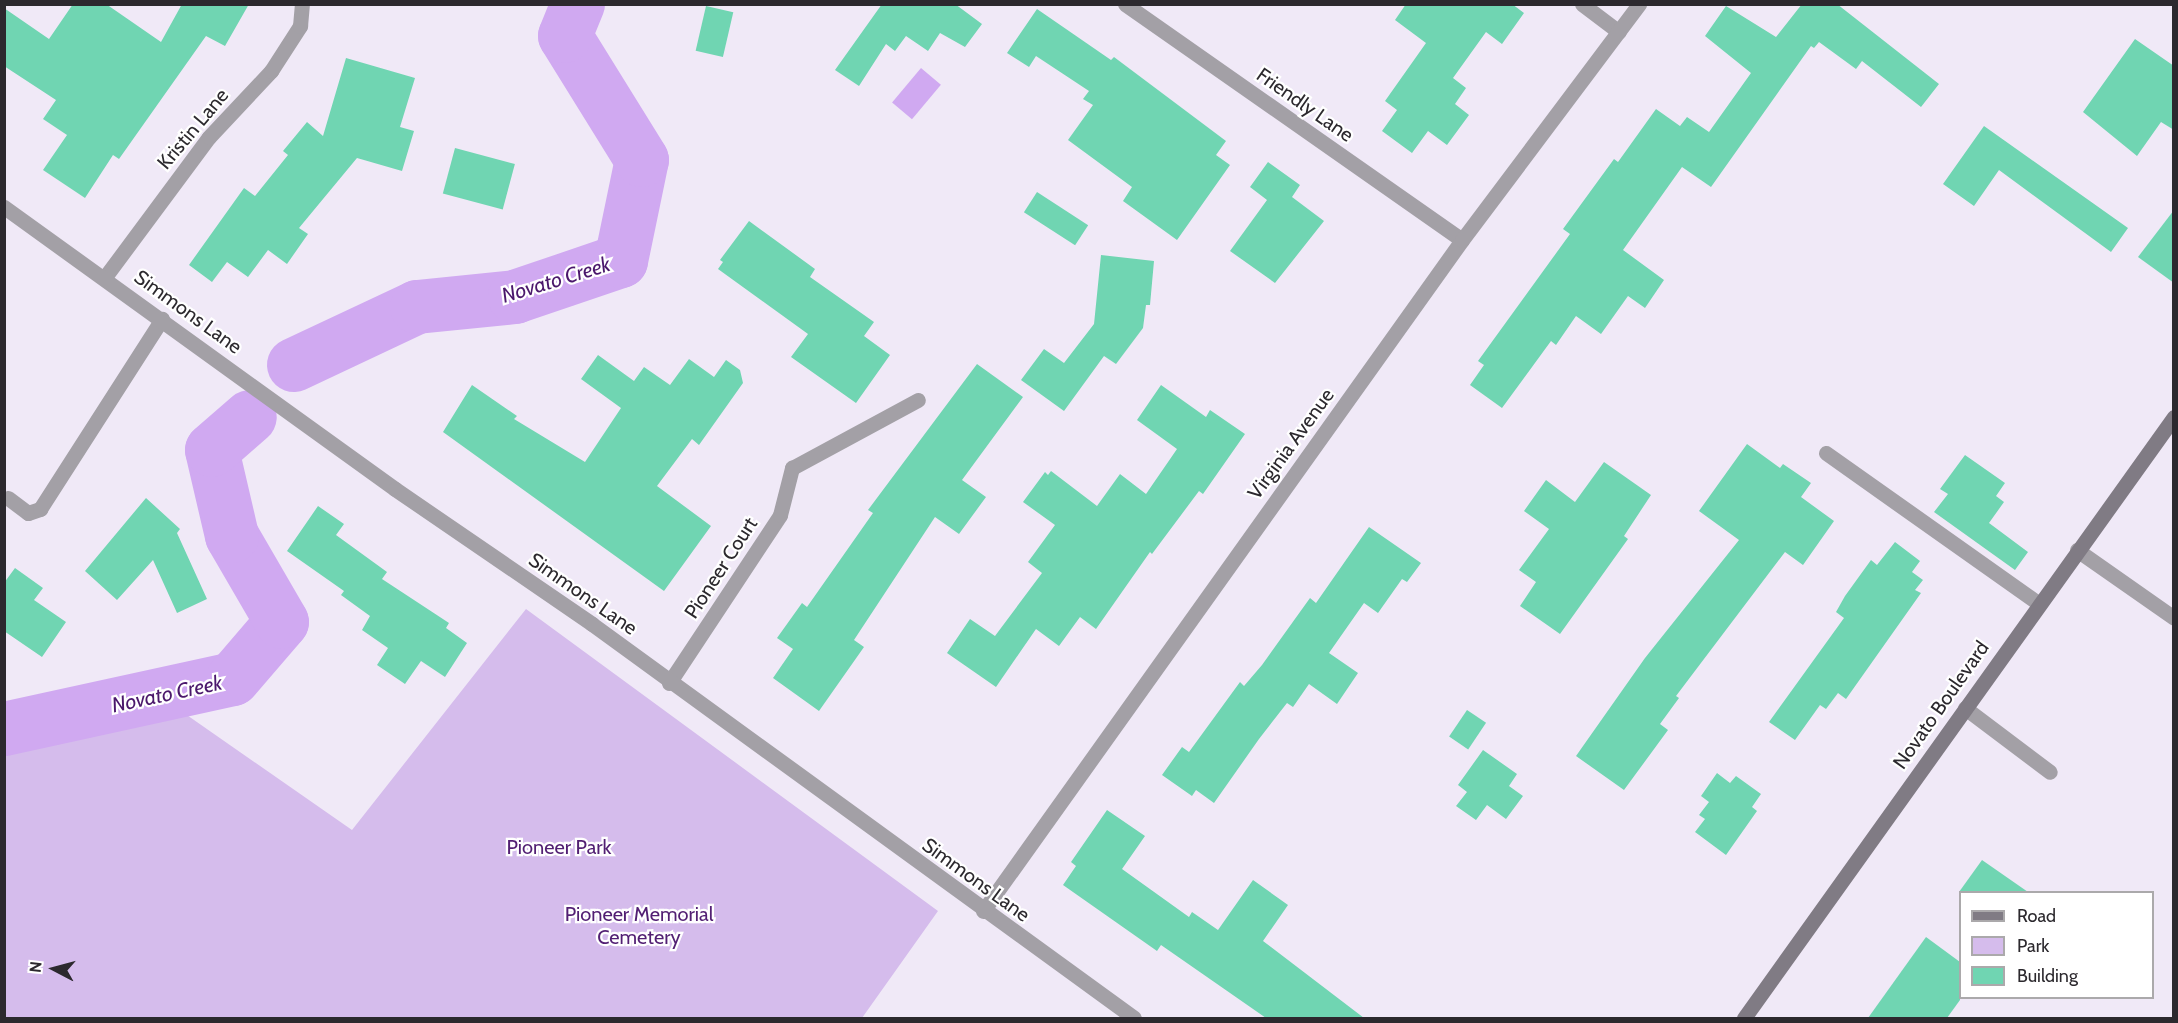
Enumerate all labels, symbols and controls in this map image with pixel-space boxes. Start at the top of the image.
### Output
street label: Friendly Lane [1252,63,1358,147]
street label: Kristin Lane [152,84,234,174]
water label: Novato Creek [499,252,613,308]
street label: Simmons Lane [130,265,246,359]
street label: Virginia Avenue [1243,384,1339,504]
street label: Pioneer Court [679,513,763,623]
street label: Simmons Lane [524,548,642,640]
street label: Novato Boulevard [1888,636,1994,774]
water label: Novato Creek [109,670,225,718]
street label: Simmons Lane [918,833,1034,927]
park label: Pioneer Park [506,835,612,859]
legend [1959,891,2154,999]
park label: Pioneer Memorial Cemetery [565,902,713,949]
text: Road [2017,905,2056,927]
text: Park [2017,935,2049,957]
north arrow [24,939,84,999]
text: N [26,960,46,974]
text: Building [2017,965,2078,987]

